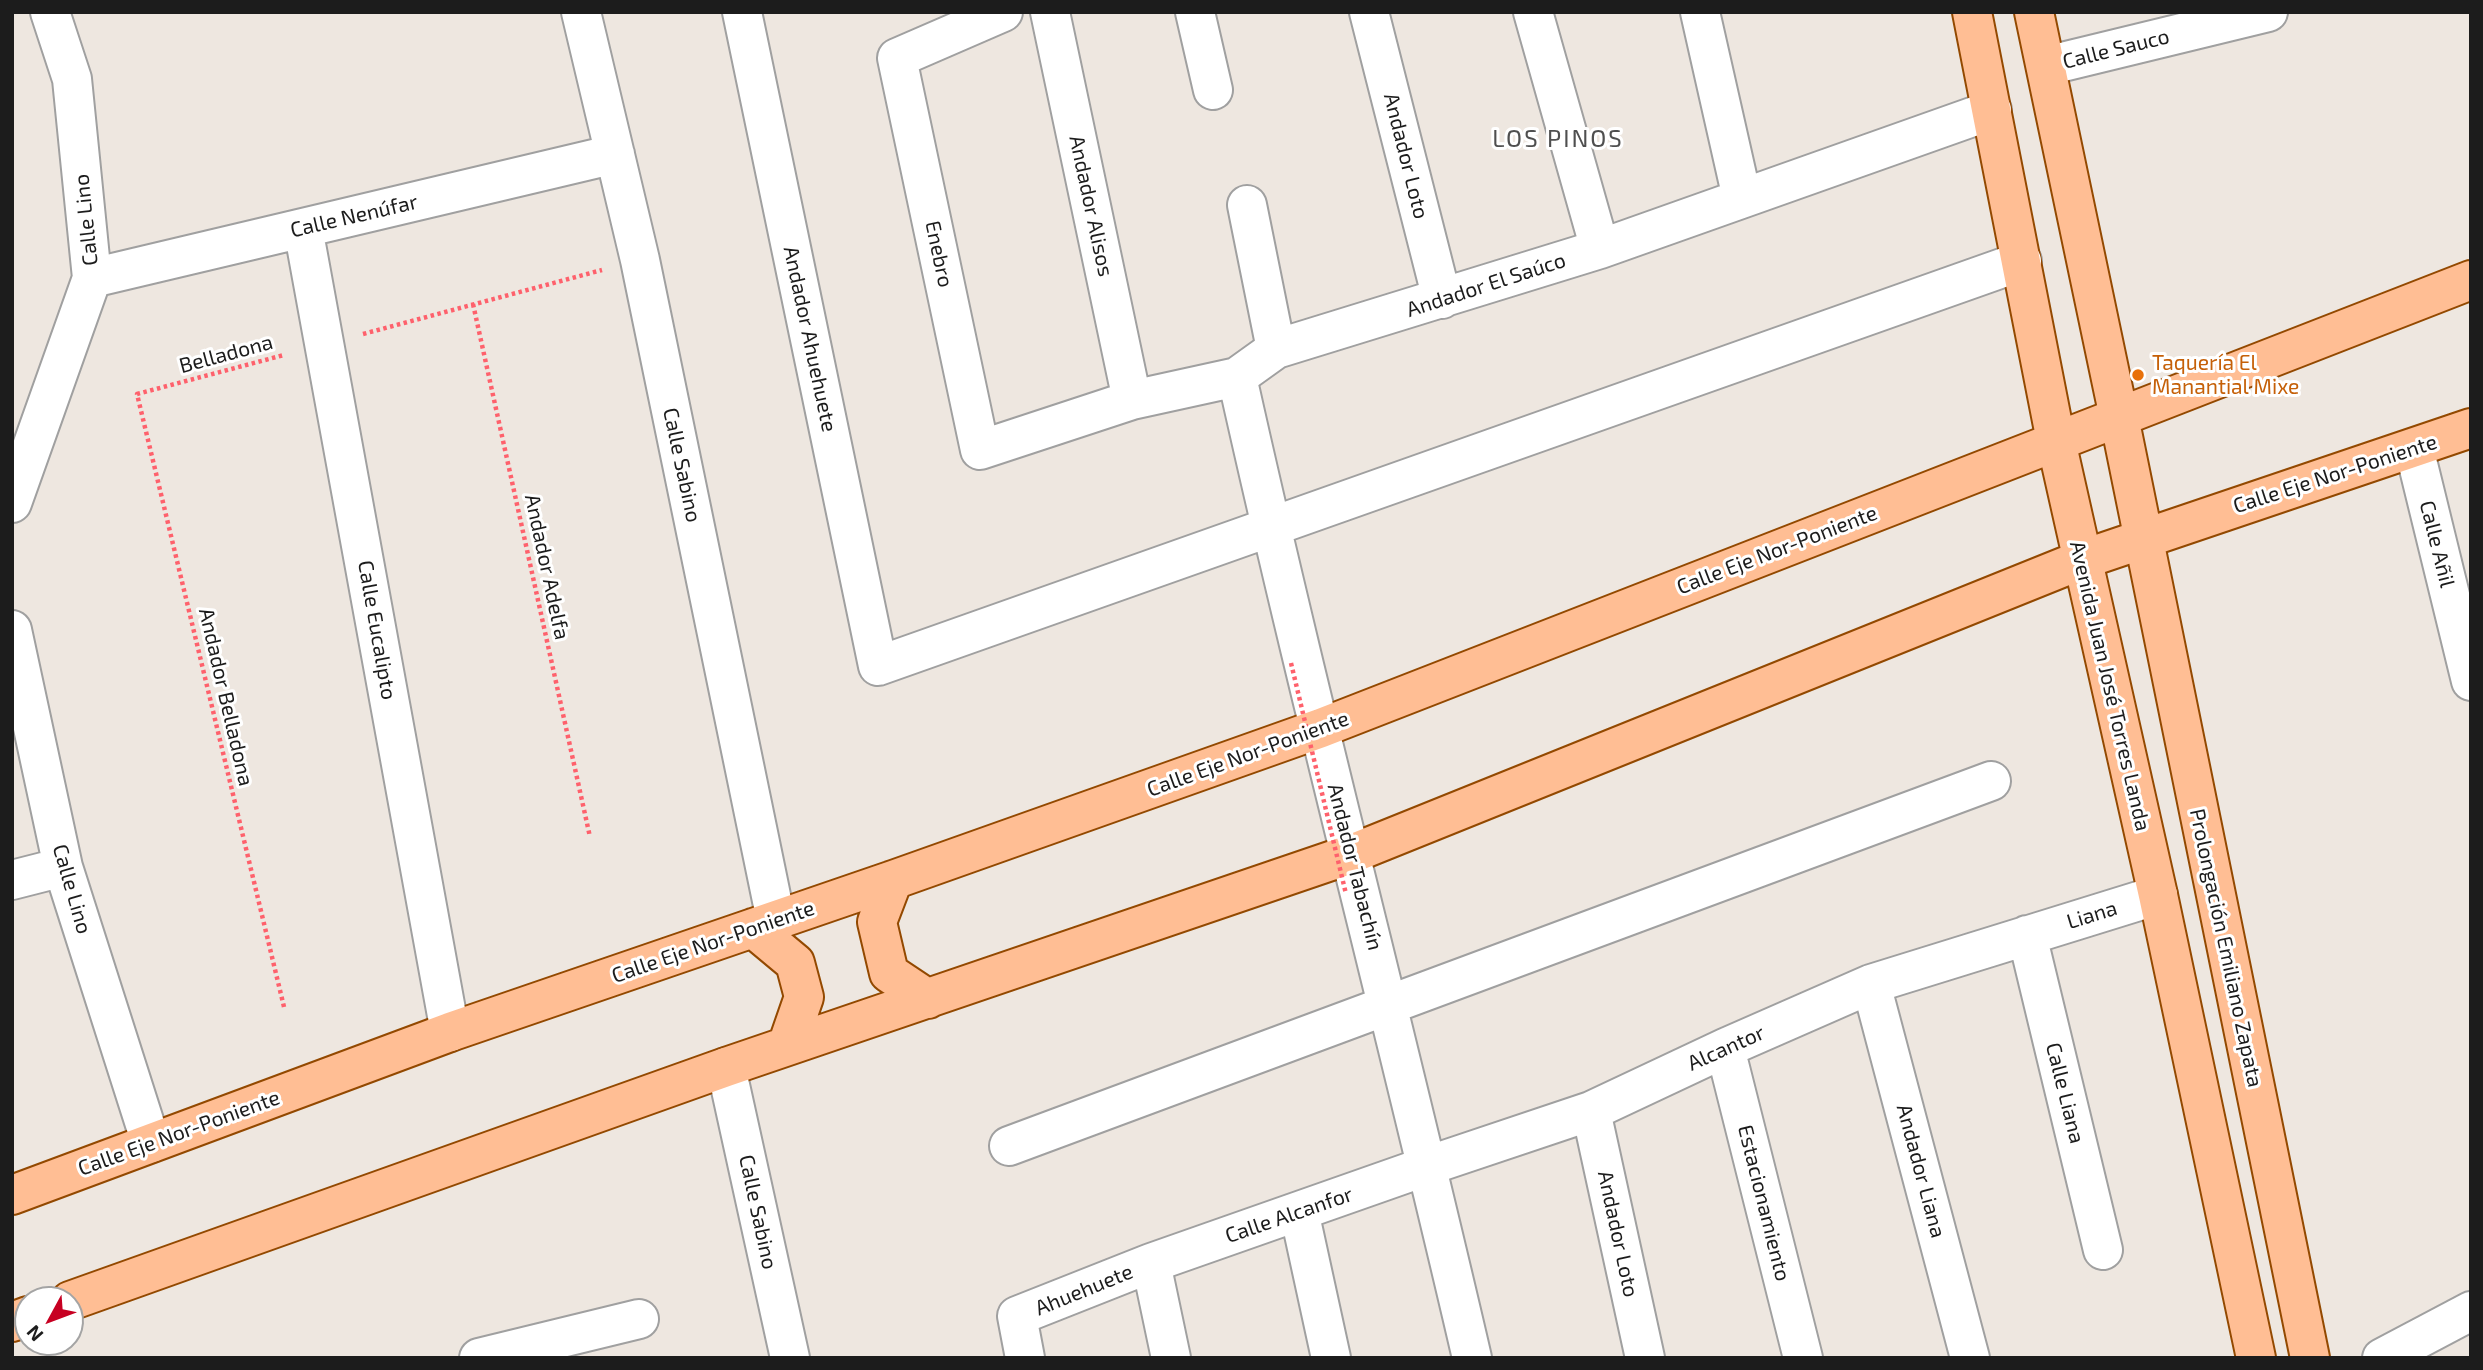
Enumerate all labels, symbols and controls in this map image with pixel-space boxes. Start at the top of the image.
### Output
street label: Calle Sauco [2060,24,2172,74]
street label: Andador Loto [1378,91,1434,221]
district label: LOS PINOS [1493,125,1623,153]
street label: Andador Alisos [1064,133,1118,279]
street label: Calle Lino [69,173,103,267]
street label: Calle Nenúfar [288,189,420,243]
street label: Enebro [920,218,958,290]
street label: Andador Ahuehuete [778,244,842,434]
street label: Andador El Saúco [1403,247,1569,323]
street label: Belladona [176,329,276,379]
place label: Taquería El Manantial Mixe [2152,350,2299,400]
marker: Taquería El Manantial Mixe [2130,367,2146,383]
street label: Calle Sabino [658,405,706,525]
street label: Calle Eje Nor-Poniente [2230,429,2440,519]
street label: Andador Adelfa [519,492,575,642]
street label: Calle Añil [2414,498,2460,590]
street label: Calle Eje Nor-Poniente [1673,500,1881,600]
street label: Avenida Juan José Torres Landa [2064,539,2156,833]
street label: Calle Eucalipto [352,558,402,702]
street label: Andador Belladona [193,606,259,788]
street label: Calle Eje Nor-Poniente [1144,706,1352,802]
street label: Andador Tabachín [1322,781,1388,953]
street label: Prolongación Emiliano Zapata [2184,806,2268,1090]
street label: Calle Lino [47,841,97,937]
street label: Calle Eje Nor-Poniente [608,895,818,989]
street label: Liana [2064,895,2120,935]
street label: Alcantor [1684,1020,1768,1076]
street label: Calle Liana [2040,1040,2090,1146]
street label: Calle Eje Nor-Poniente [75,1085,283,1181]
street label: Andador Liana [1891,1102,1951,1240]
street label: Estacionamiento [1732,1122,1796,1284]
street label: Calle Sabino [734,1152,782,1272]
street label: Andador Loto [1592,1169,1644,1299]
street label: Calle Alcanfor [1222,1181,1356,1249]
street label: Ahuehuete [1031,1259,1137,1321]
north arrow [14,1286,84,1356]
text: N [21,1321,47,1347]

